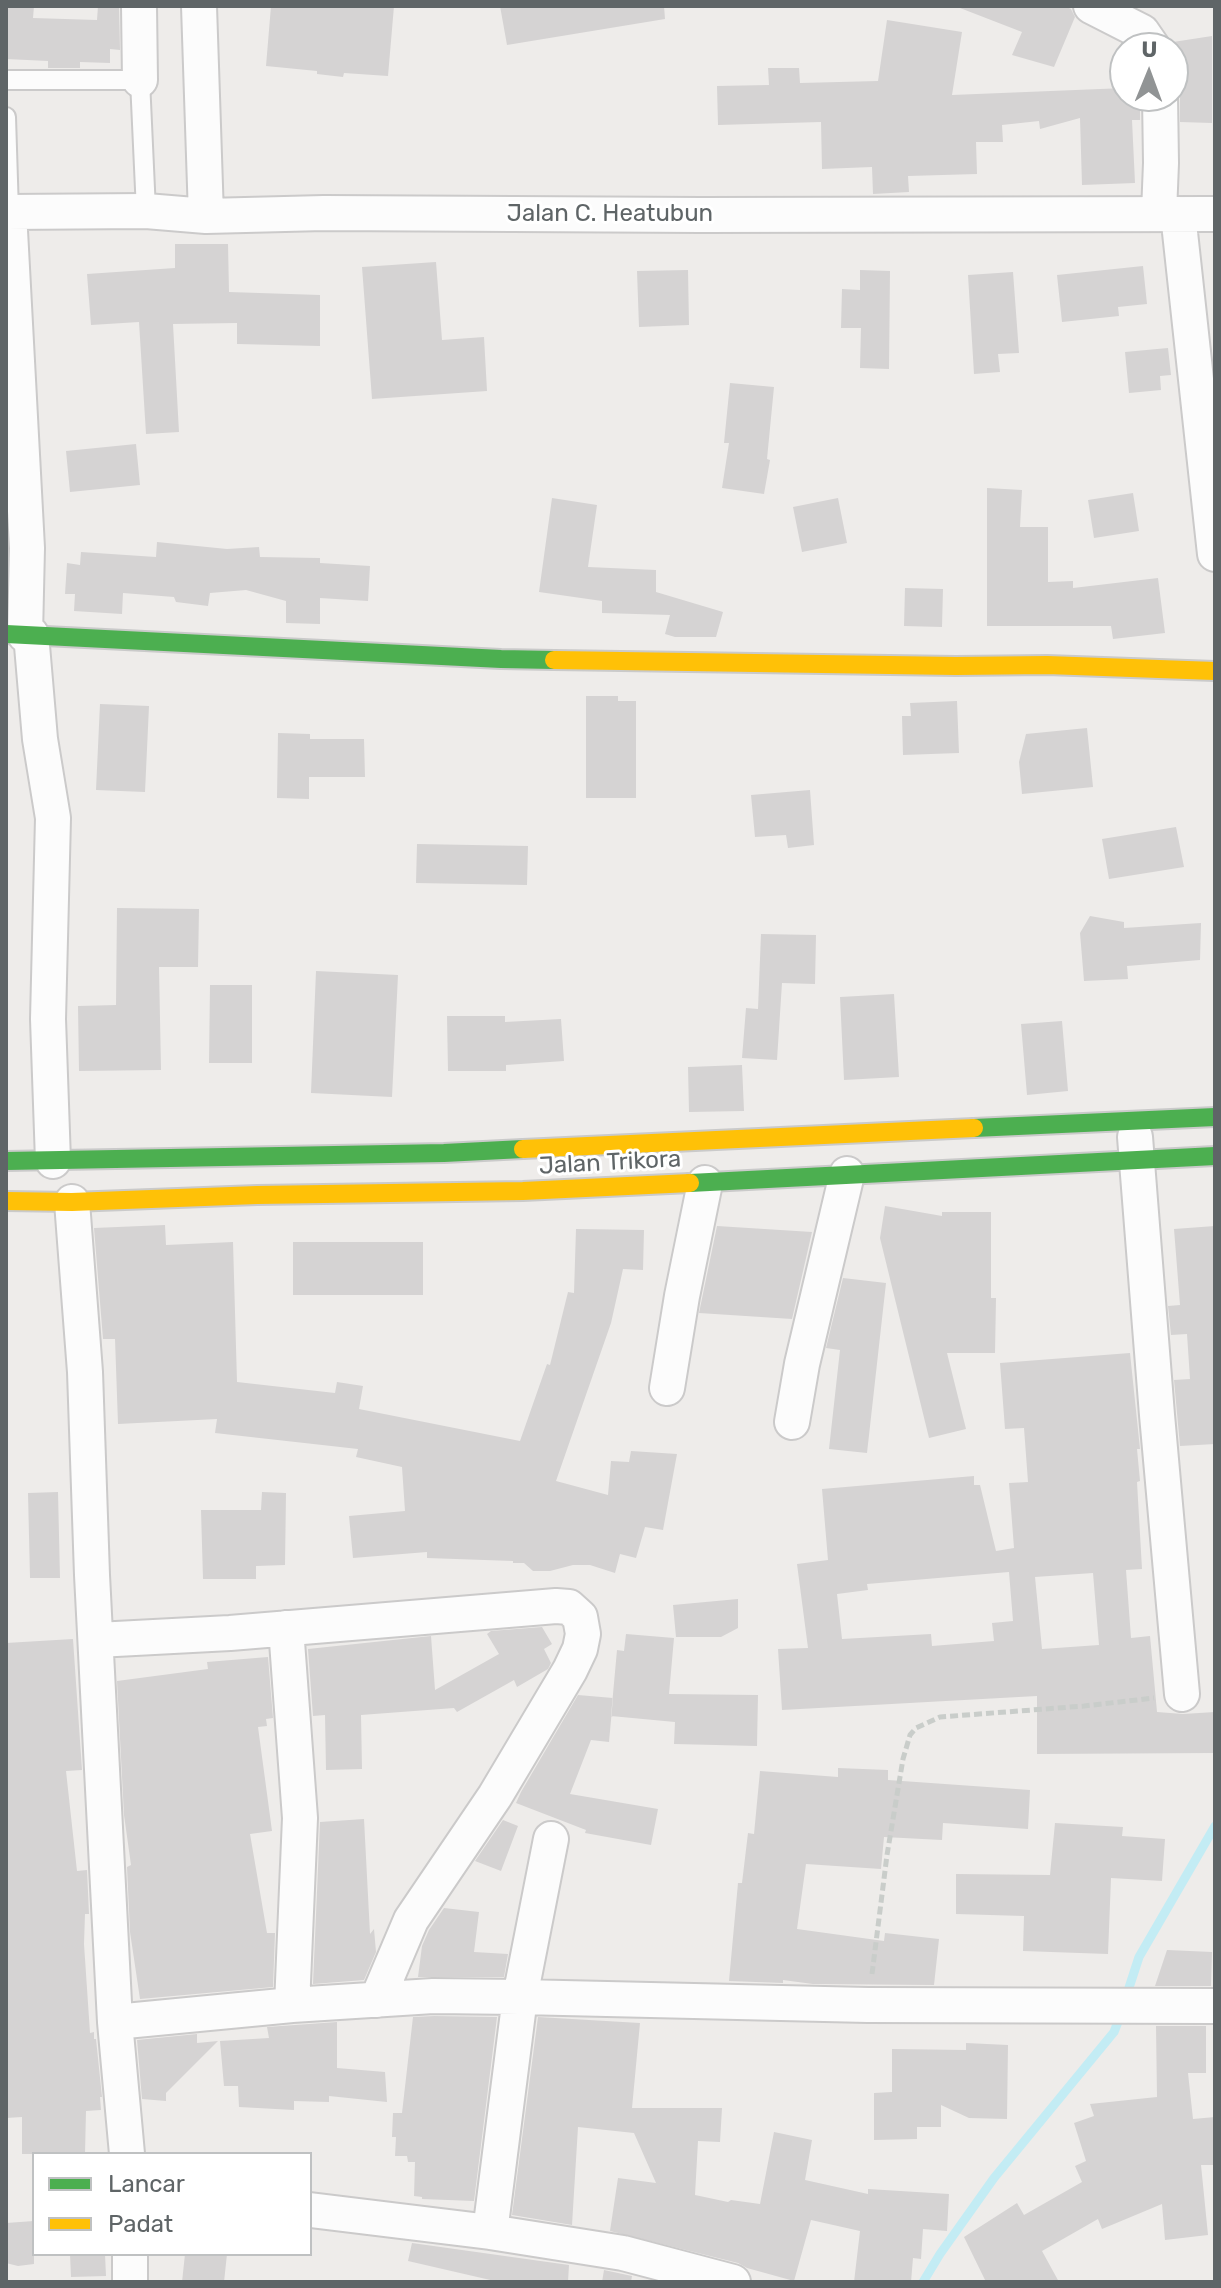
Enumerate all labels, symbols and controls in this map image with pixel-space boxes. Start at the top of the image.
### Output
north arrow [1109,32,1189,112]
text: U [1141,36,1158,63]
street label: Jalan C. Heatubun [507,200,713,228]
street label: Jalan Trikora [538,1145,682,1181]
legend [32,2152,312,2256]
text: Lancar [108,2170,185,2198]
text: Padat [108,2210,173,2238]

